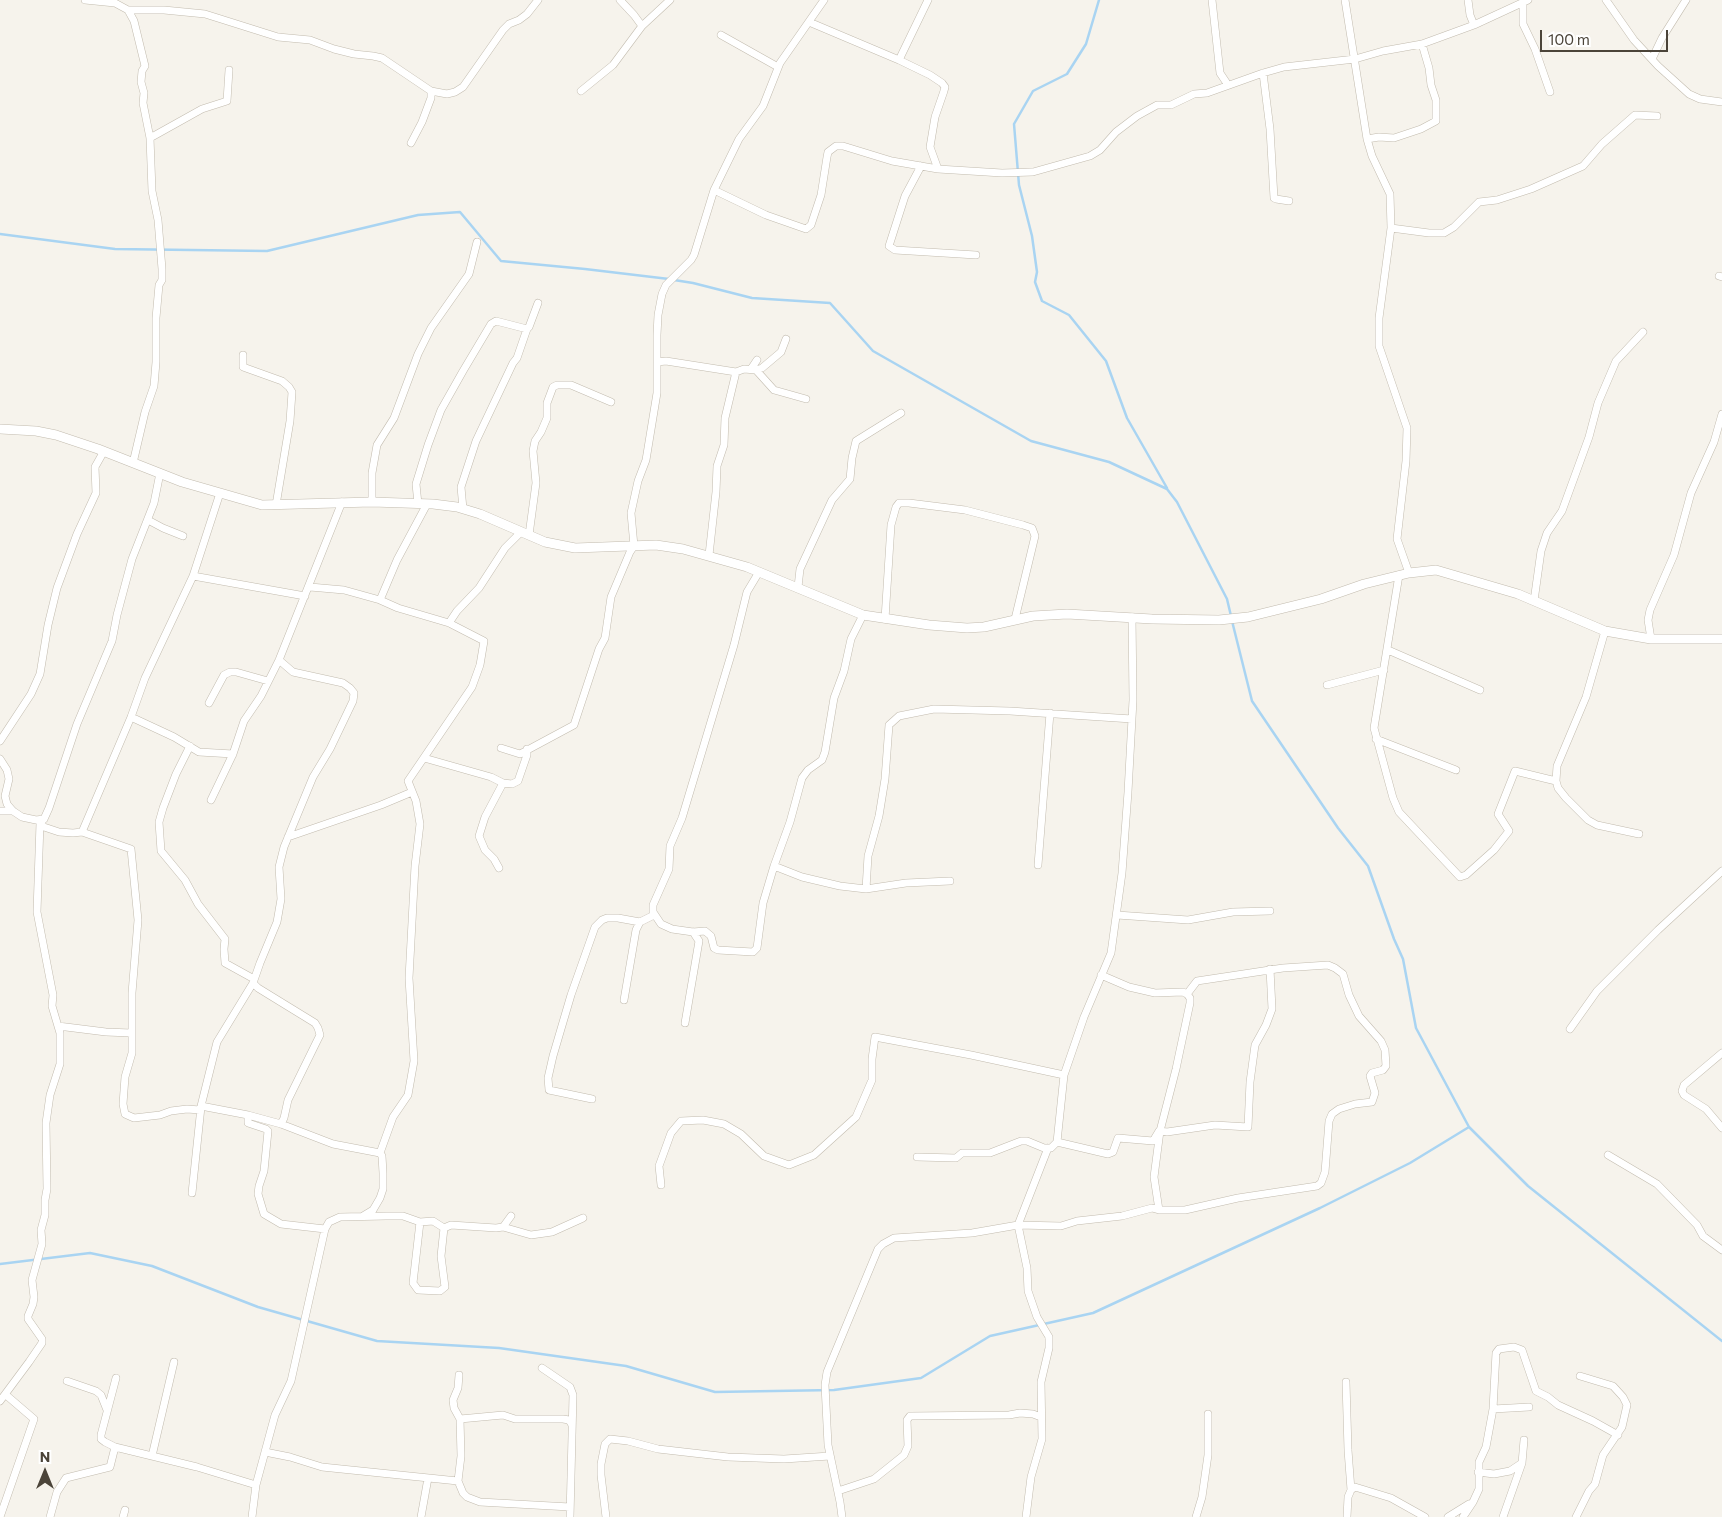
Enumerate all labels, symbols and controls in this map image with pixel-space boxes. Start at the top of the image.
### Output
scale bar [1542,20,1670,52]
text: 100 m [1548,30,1590,48]
north arrow [20,1447,70,1497]
text: N [40,1448,50,1465]

